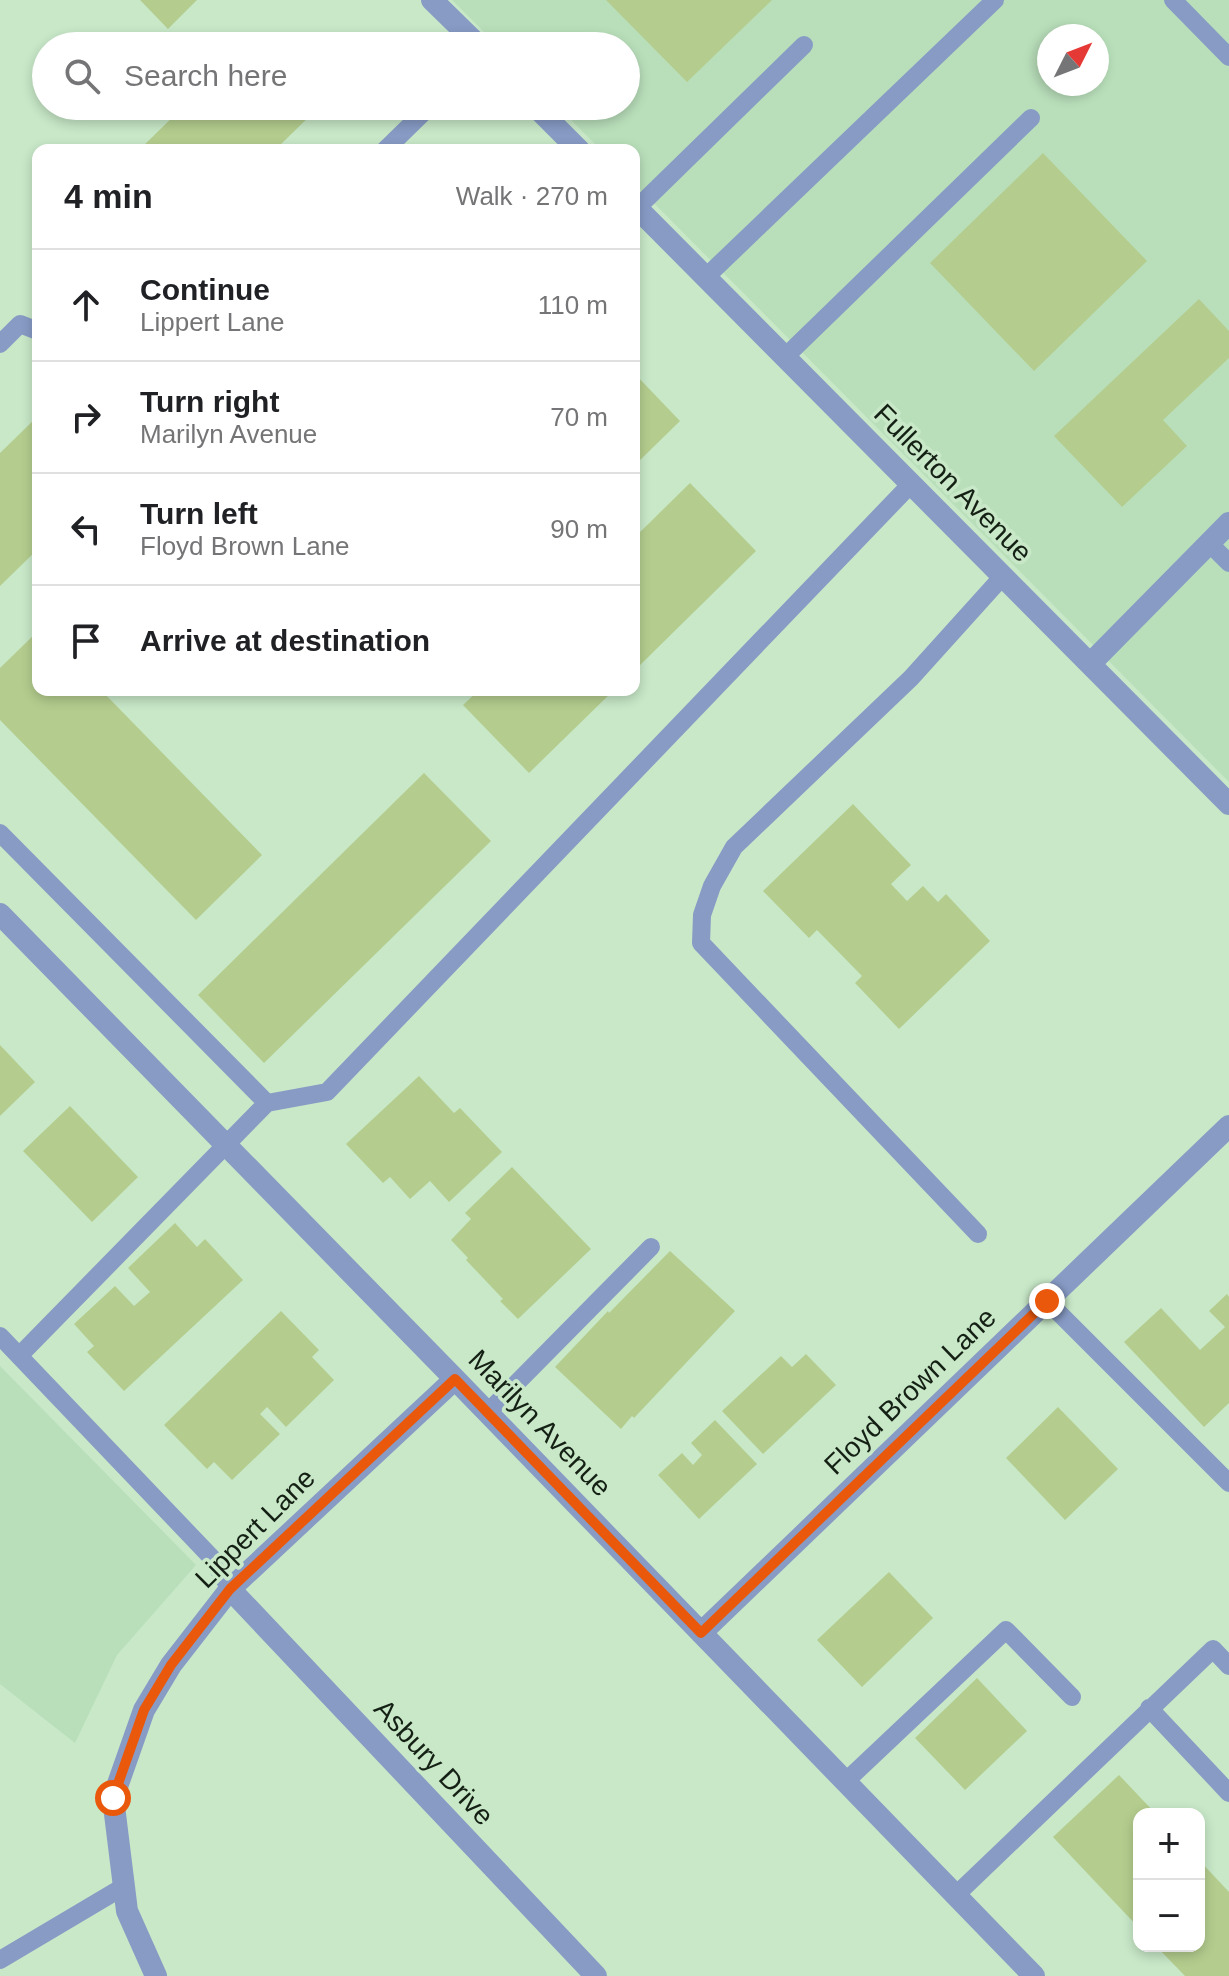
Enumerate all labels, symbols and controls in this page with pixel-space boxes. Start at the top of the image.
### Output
north arrow [1037,24,1109,96]
search box [32,32,640,120]
icon: search [60,54,104,98]
text: Search here [124,59,287,92]
text: 4 min [64,177,153,215]
text: Walk · 270 m [456,181,608,211]
text: Continue [140,273,270,306]
icon: ahead [64,283,108,327]
text: 110 m [538,290,608,320]
text: Lippert Lane [140,307,285,337]
text: Turn right [140,385,279,418]
icon: right [64,395,108,439]
street label: Fullerton Avenue [868,398,1038,568]
text: 70 m [550,402,608,432]
text: Marilyn Avenue [140,419,317,449]
text: Turn left [140,497,258,530]
icon: left [64,507,108,551]
text: 90 m [550,514,608,544]
text: Floyd Brown Lane [140,531,350,561]
icon: arrive [64,619,108,663]
text: Arrive at destination [140,624,430,657]
route end [1029,1283,1065,1319]
street label: Floyd Brown Lane [818,1301,1002,1481]
street label: Marilyn Avenue [463,1344,617,1502]
street label: Lippert Lane [189,1462,321,1594]
street label: Asbury Drive [368,1693,500,1831]
route start [95,1780,131,1816]
map controls [1133,1808,1205,1952]
button: + [1133,1808,1205,1880]
button: − [1133,1880,1205,1952]

